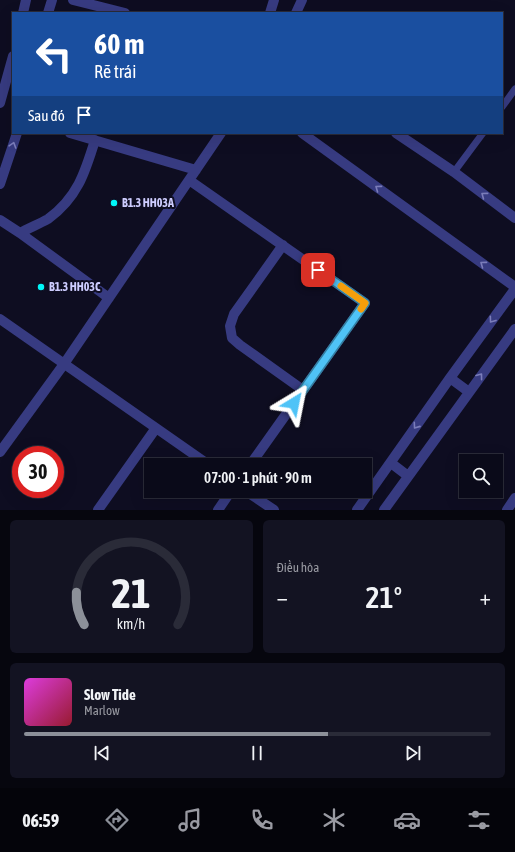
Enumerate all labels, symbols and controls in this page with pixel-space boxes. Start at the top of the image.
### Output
icon: left [28,28,80,80]
text: 60 m [94,28,144,60]
text: Rẽ trái [94,61,136,82]
icon: arrive [73,104,95,126]
text: Sau đó [28,107,65,124]
one-way arrow [8,142,17,149]
one-way arrow [375,185,382,193]
one-way arrow [481,192,488,199]
place label: B1.3 HH03A [122,196,174,210]
marker: B1.3 HH03A [109,198,119,208]
pin [301,253,335,287]
icon: arrive [307,259,329,281]
one-way arrow [481,262,488,269]
place label: B1.3 HH03C [49,280,101,294]
marker: B1.3 HH03C [36,282,46,292]
one-way arrow [490,316,497,323]
one-way arrow [475,374,482,381]
position arrow [273,382,315,424]
one-way arrow [413,422,421,429]
speed limit sign: 30 [12,446,64,498]
map controls [459,454,503,498]
button: search [459,454,503,498]
text: 07:00 · 1 phút · 90 m [204,469,312,486]
text: Điều hòa [277,560,319,575]
text: 21 [112,568,151,616]
text: 21° [366,580,402,614]
text: − [277,584,288,610]
text: + [480,584,491,610]
text: km/h [117,615,145,631]
text: Slow Tide [84,686,136,703]
text: Marlow [84,703,120,718]
icon: previous [91,742,113,764]
icon: pause [246,742,268,764]
icon: next [402,742,424,764]
icon: directions [103,806,131,834]
icon: music [176,806,204,834]
icon: phone [248,806,276,834]
icon: climate [320,806,348,834]
icon: car [393,806,421,834]
icon: filters [465,806,493,834]
text: 06:59 [22,810,59,831]

